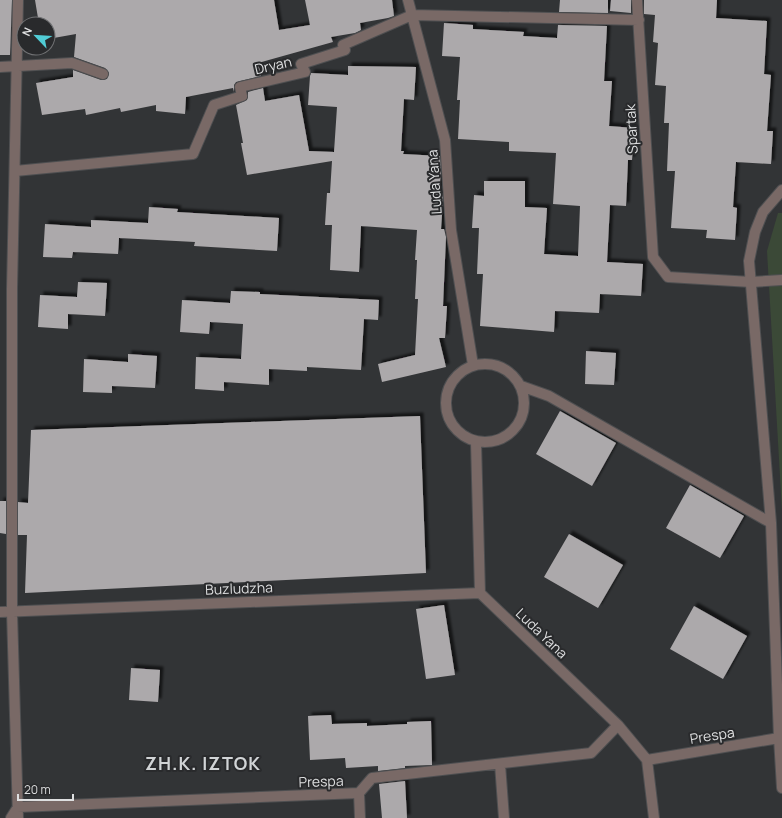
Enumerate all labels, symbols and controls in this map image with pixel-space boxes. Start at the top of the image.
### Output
north arrow [16,16,56,56]
text: N [18,25,35,38]
street label: Dryan [253,52,293,78]
street label: Spartak [620,102,642,155]
street label: Luda Yana [422,149,446,215]
street label: Buzludzha [205,577,273,599]
street label: Luda Yana [512,604,572,662]
street label: Prespa [688,722,736,748]
district label: ZH.K. IZTOK [145,751,261,775]
street label: Prespa [298,771,344,791]
scale bar [18,776,73,802]
text: 20 m [24,781,51,798]

